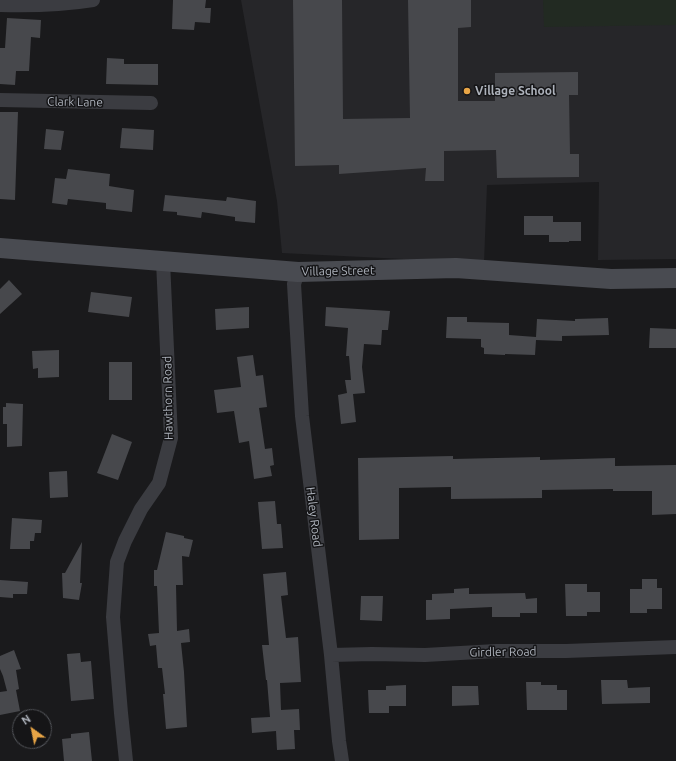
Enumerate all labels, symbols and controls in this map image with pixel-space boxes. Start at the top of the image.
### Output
place label: Village School [475,84,556,98]
marker: Village School [462,86,472,96]
street label: Clark Lane [47,94,103,110]
street label: Village Street [301,263,375,279]
street label: Hawthorn Road [160,356,176,440]
street label: Haley Road [303,486,325,548]
street label: Girdler Road [469,644,537,660]
north arrow [12,709,52,749]
text: N [19,713,33,727]

